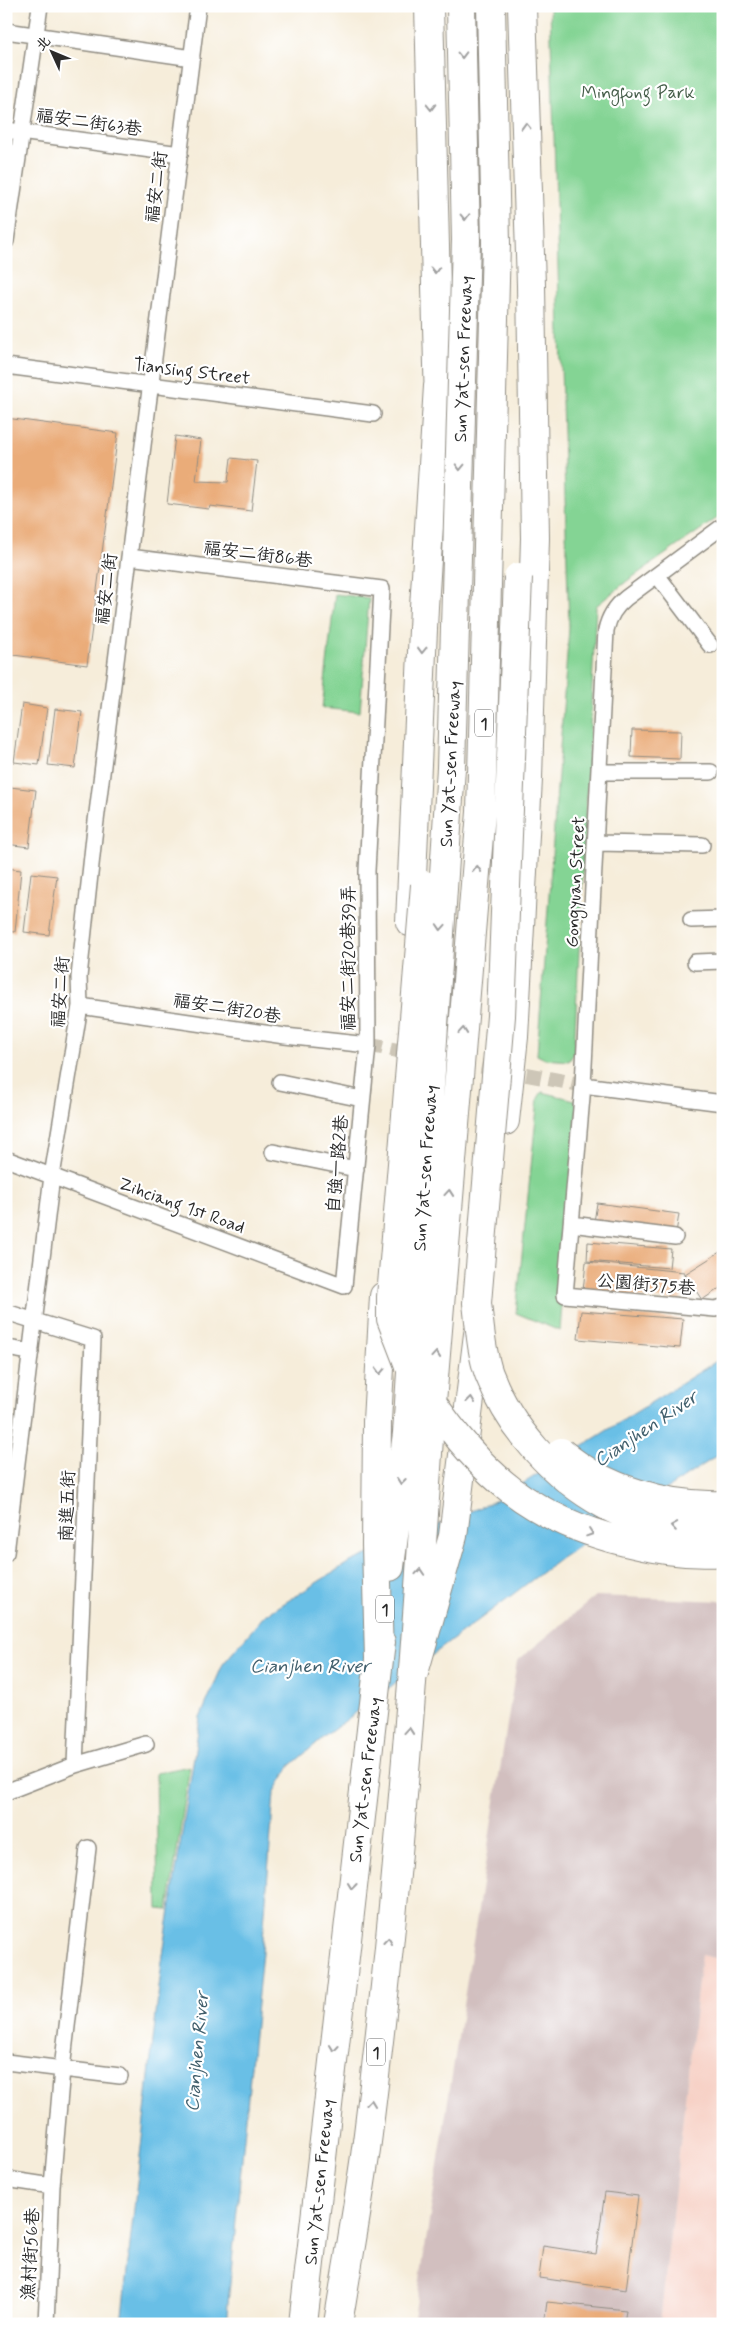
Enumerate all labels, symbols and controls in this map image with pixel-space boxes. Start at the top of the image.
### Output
north arrow [28,28,78,78]
text: 北 [32,32,55,55]
one-way arrow [457,52,467,59]
park label: Mingfong Park [581,81,695,107]
street label: 福安二街63巷 [34,104,143,142]
one-way arrow [426,104,437,112]
one-way arrow [521,122,531,130]
street label: 福安二街 [141,150,173,224]
one-way arrow [460,214,471,222]
one-way arrow [430,266,441,274]
street label: Sun Yat-sen Freeway [449,275,479,443]
street label: Tiansing Street [132,353,252,393]
one-way arrow [454,464,465,472]
street label: 福安二街86巷 [202,536,314,574]
street label: 福安二街 [91,552,123,626]
one-way arrow [416,646,427,654]
street label: Sun Yat-sen Freeway [435,680,467,848]
road number: 1 [475,710,493,736]
street label: Gongyuan Street [561,816,592,948]
one-way arrow [471,865,482,873]
street label: 福安二街20巷39弄 [337,885,361,1031]
one-way arrow [435,923,446,931]
street label: 福安二街 [47,955,75,1029]
street label: 福安二街20巷 [171,989,283,1029]
one-way arrow [457,1027,468,1035]
street label: Sun Yat-sen Freeway [408,1084,444,1252]
street label: 自強一路2巷 [322,1114,354,1214]
street label: Zihciang 1st Road [114,1172,248,1242]
one-way arrow [444,1189,455,1197]
street label: 公園街375巷 [595,1269,696,1301]
one-way arrow [430,1351,441,1359]
one-way arrow [374,1367,385,1375]
water label: Cianjhen River [589,1384,705,1473]
one-way arrow [465,1395,476,1403]
street label: 南進五街 [55,1470,81,1542]
one-way arrow [396,1477,407,1485]
one-way arrow [670,1521,678,1532]
one-way arrow [585,1527,593,1537]
one-way arrow [415,1568,426,1576]
road number: 1 [376,1596,394,1622]
water label: Cianjhen River [250,1654,373,1679]
street label: Sun Yat-sen Freeway [344,1696,388,1864]
one-way arrow [403,1727,414,1735]
one-way arrow [347,1883,358,1891]
one-way arrow [382,1937,393,1945]
water label: Cianjhen River [180,1988,215,2113]
road number: 1 [367,2038,385,2066]
one-way arrow [329,2044,340,2052]
street label: Sun Yat-sen Freeway [299,2098,341,2266]
one-way arrow [365,2098,376,2106]
street label: 漁村街56巷 [17,2207,45,2301]

